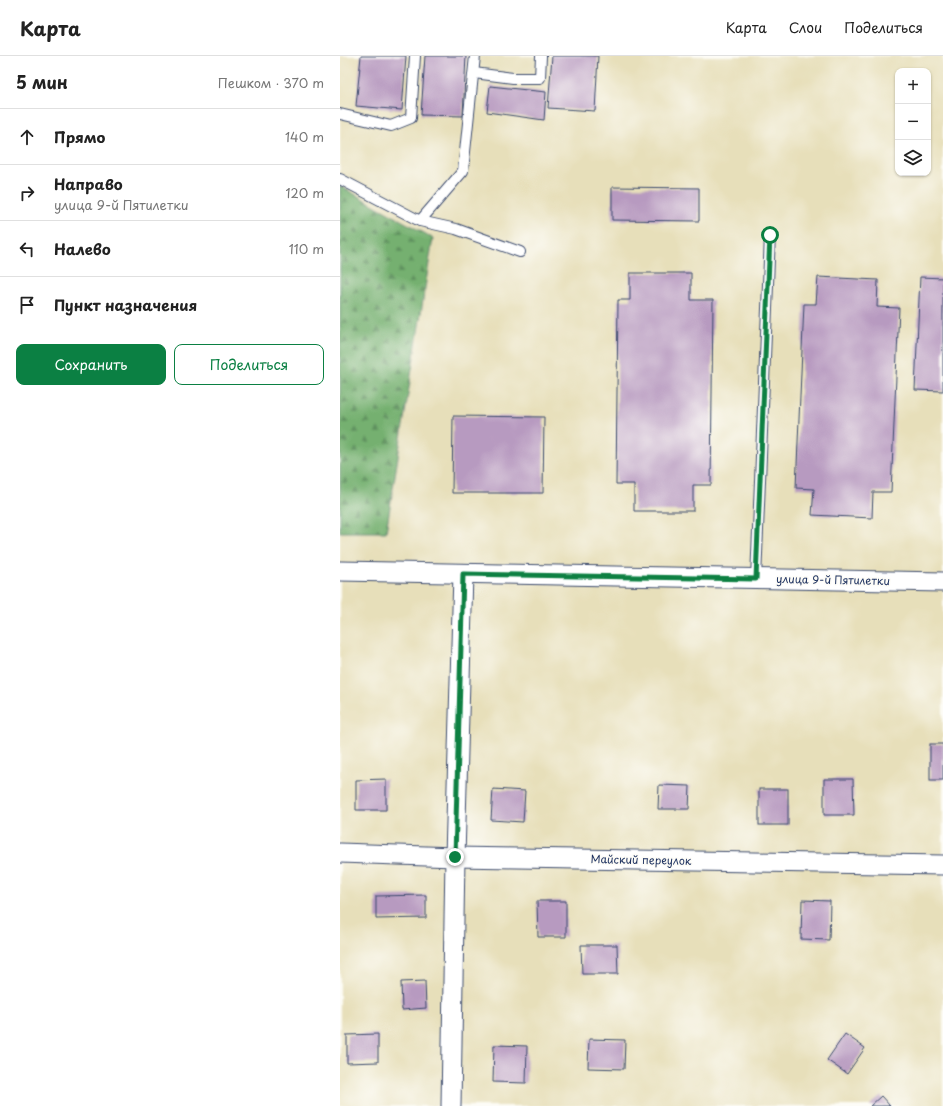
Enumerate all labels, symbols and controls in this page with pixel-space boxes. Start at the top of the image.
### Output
text: Карта [20,14,81,42]
text: Карта [726,17,767,38]
text: Слои [789,17,822,38]
text: Поделиться [844,17,923,38]
map controls [895,68,931,176]
button: + [895,68,931,104]
text: 5 мин [16,69,68,95]
text: Пешком · 370 m [218,73,324,92]
button: − [895,104,931,140]
text: Прямо [54,125,105,148]
icon: ahead [16,126,38,148]
text: 140 m [285,127,324,146]
button: layers [895,140,931,176]
text: Направо [54,172,123,195]
icon: right [16,182,38,204]
text: 120 m [285,183,324,202]
text: улица 9-й Пятилетки [54,195,189,214]
route start [761,226,779,244]
text: Налево [54,237,111,260]
icon: left [16,238,38,260]
text: 110 m [289,239,324,258]
text: Пункт назначения [54,293,197,316]
icon: arrive [16,294,38,316]
button: Сохранить [16,344,166,385]
button: Поделиться [174,344,324,385]
street label: улица 9-й Пятилетки [776,570,890,589]
route end [446,848,464,866]
street label: Майский переулок [590,850,692,869]

